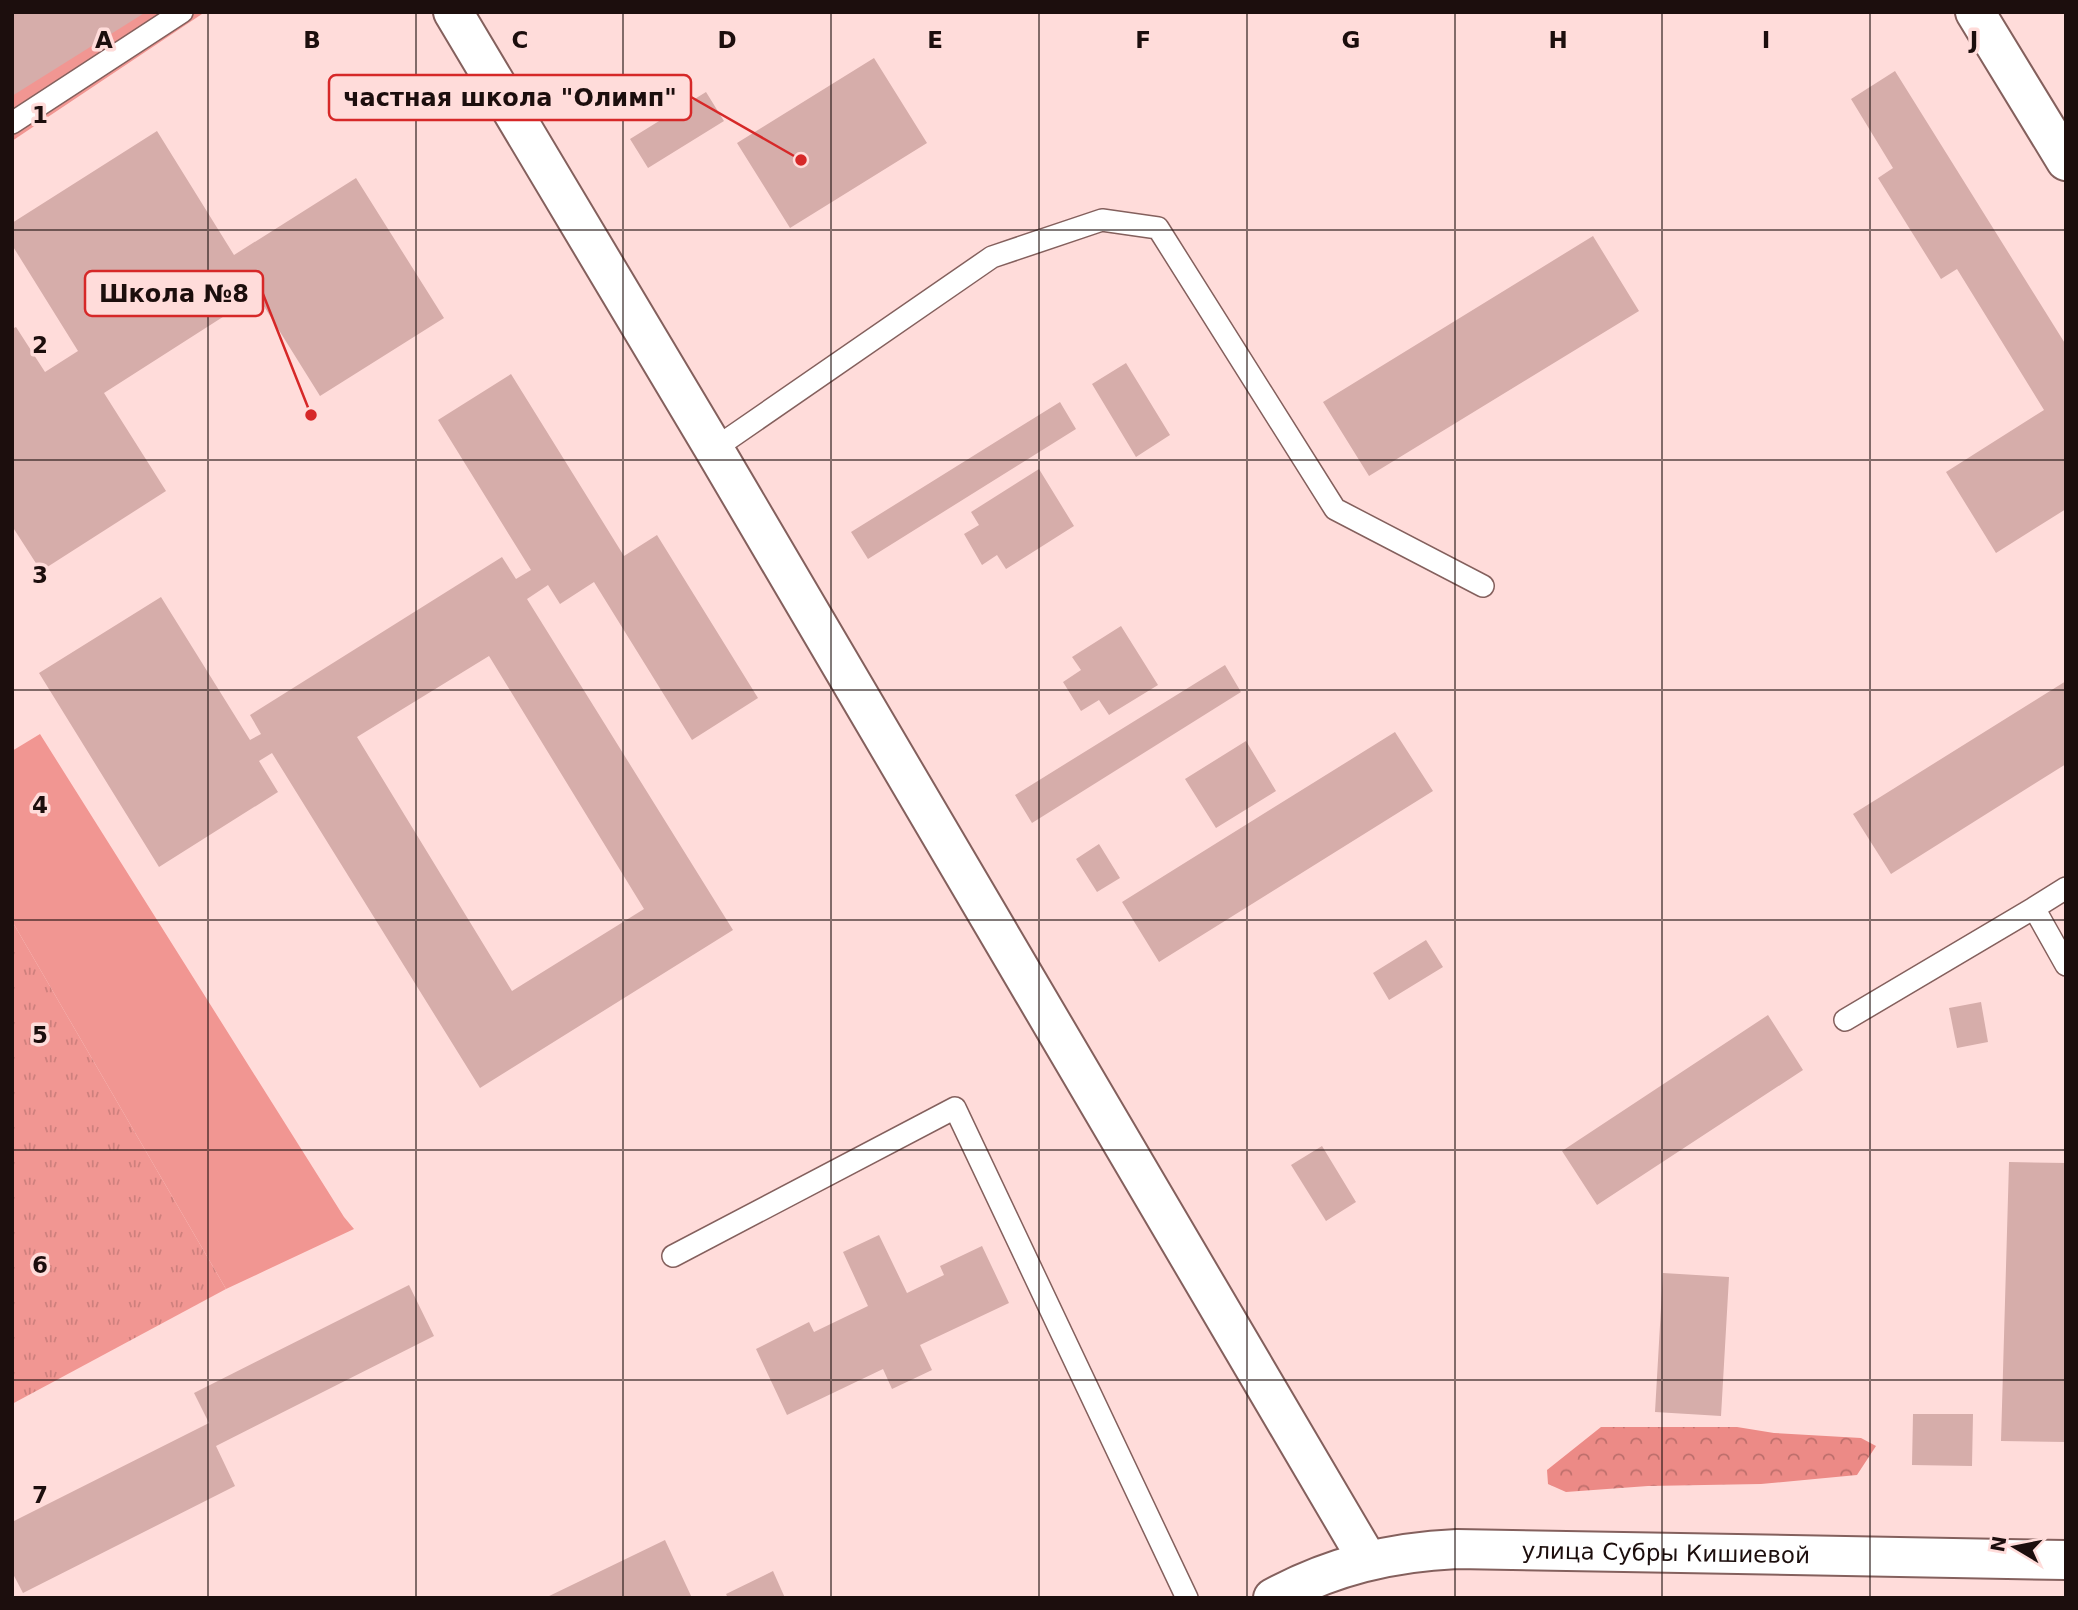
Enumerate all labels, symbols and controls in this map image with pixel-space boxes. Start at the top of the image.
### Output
text: A [95,27,113,53]
text: B [303,27,321,53]
text: C [512,27,528,53]
text: D [717,27,737,53]
text: E [927,27,943,53]
text: F [1135,27,1151,53]
text: G [1342,27,1360,53]
text: H [1548,27,1568,53]
text: I [1762,27,1770,53]
text: J [1968,27,1978,53]
callout: частная школа "Олимп" [329,75,691,120]
text: частная школа "Олимп" [343,84,677,112]
text: 1 [32,102,48,128]
callout: Школа №8 [85,271,263,316]
text: Школа №8 [99,280,249,308]
text: 2 [32,332,48,358]
text: 3 [32,562,48,588]
text: 4 [32,792,48,818]
text: 5 [32,1022,48,1048]
text: 6 [32,1252,48,1278]
text: 7 [32,1482,48,1508]
north arrow [1980,1512,2050,1582]
text: N [1986,1534,2010,1554]
street label: улица Субры Кишиевой [1521,1537,1810,1568]

